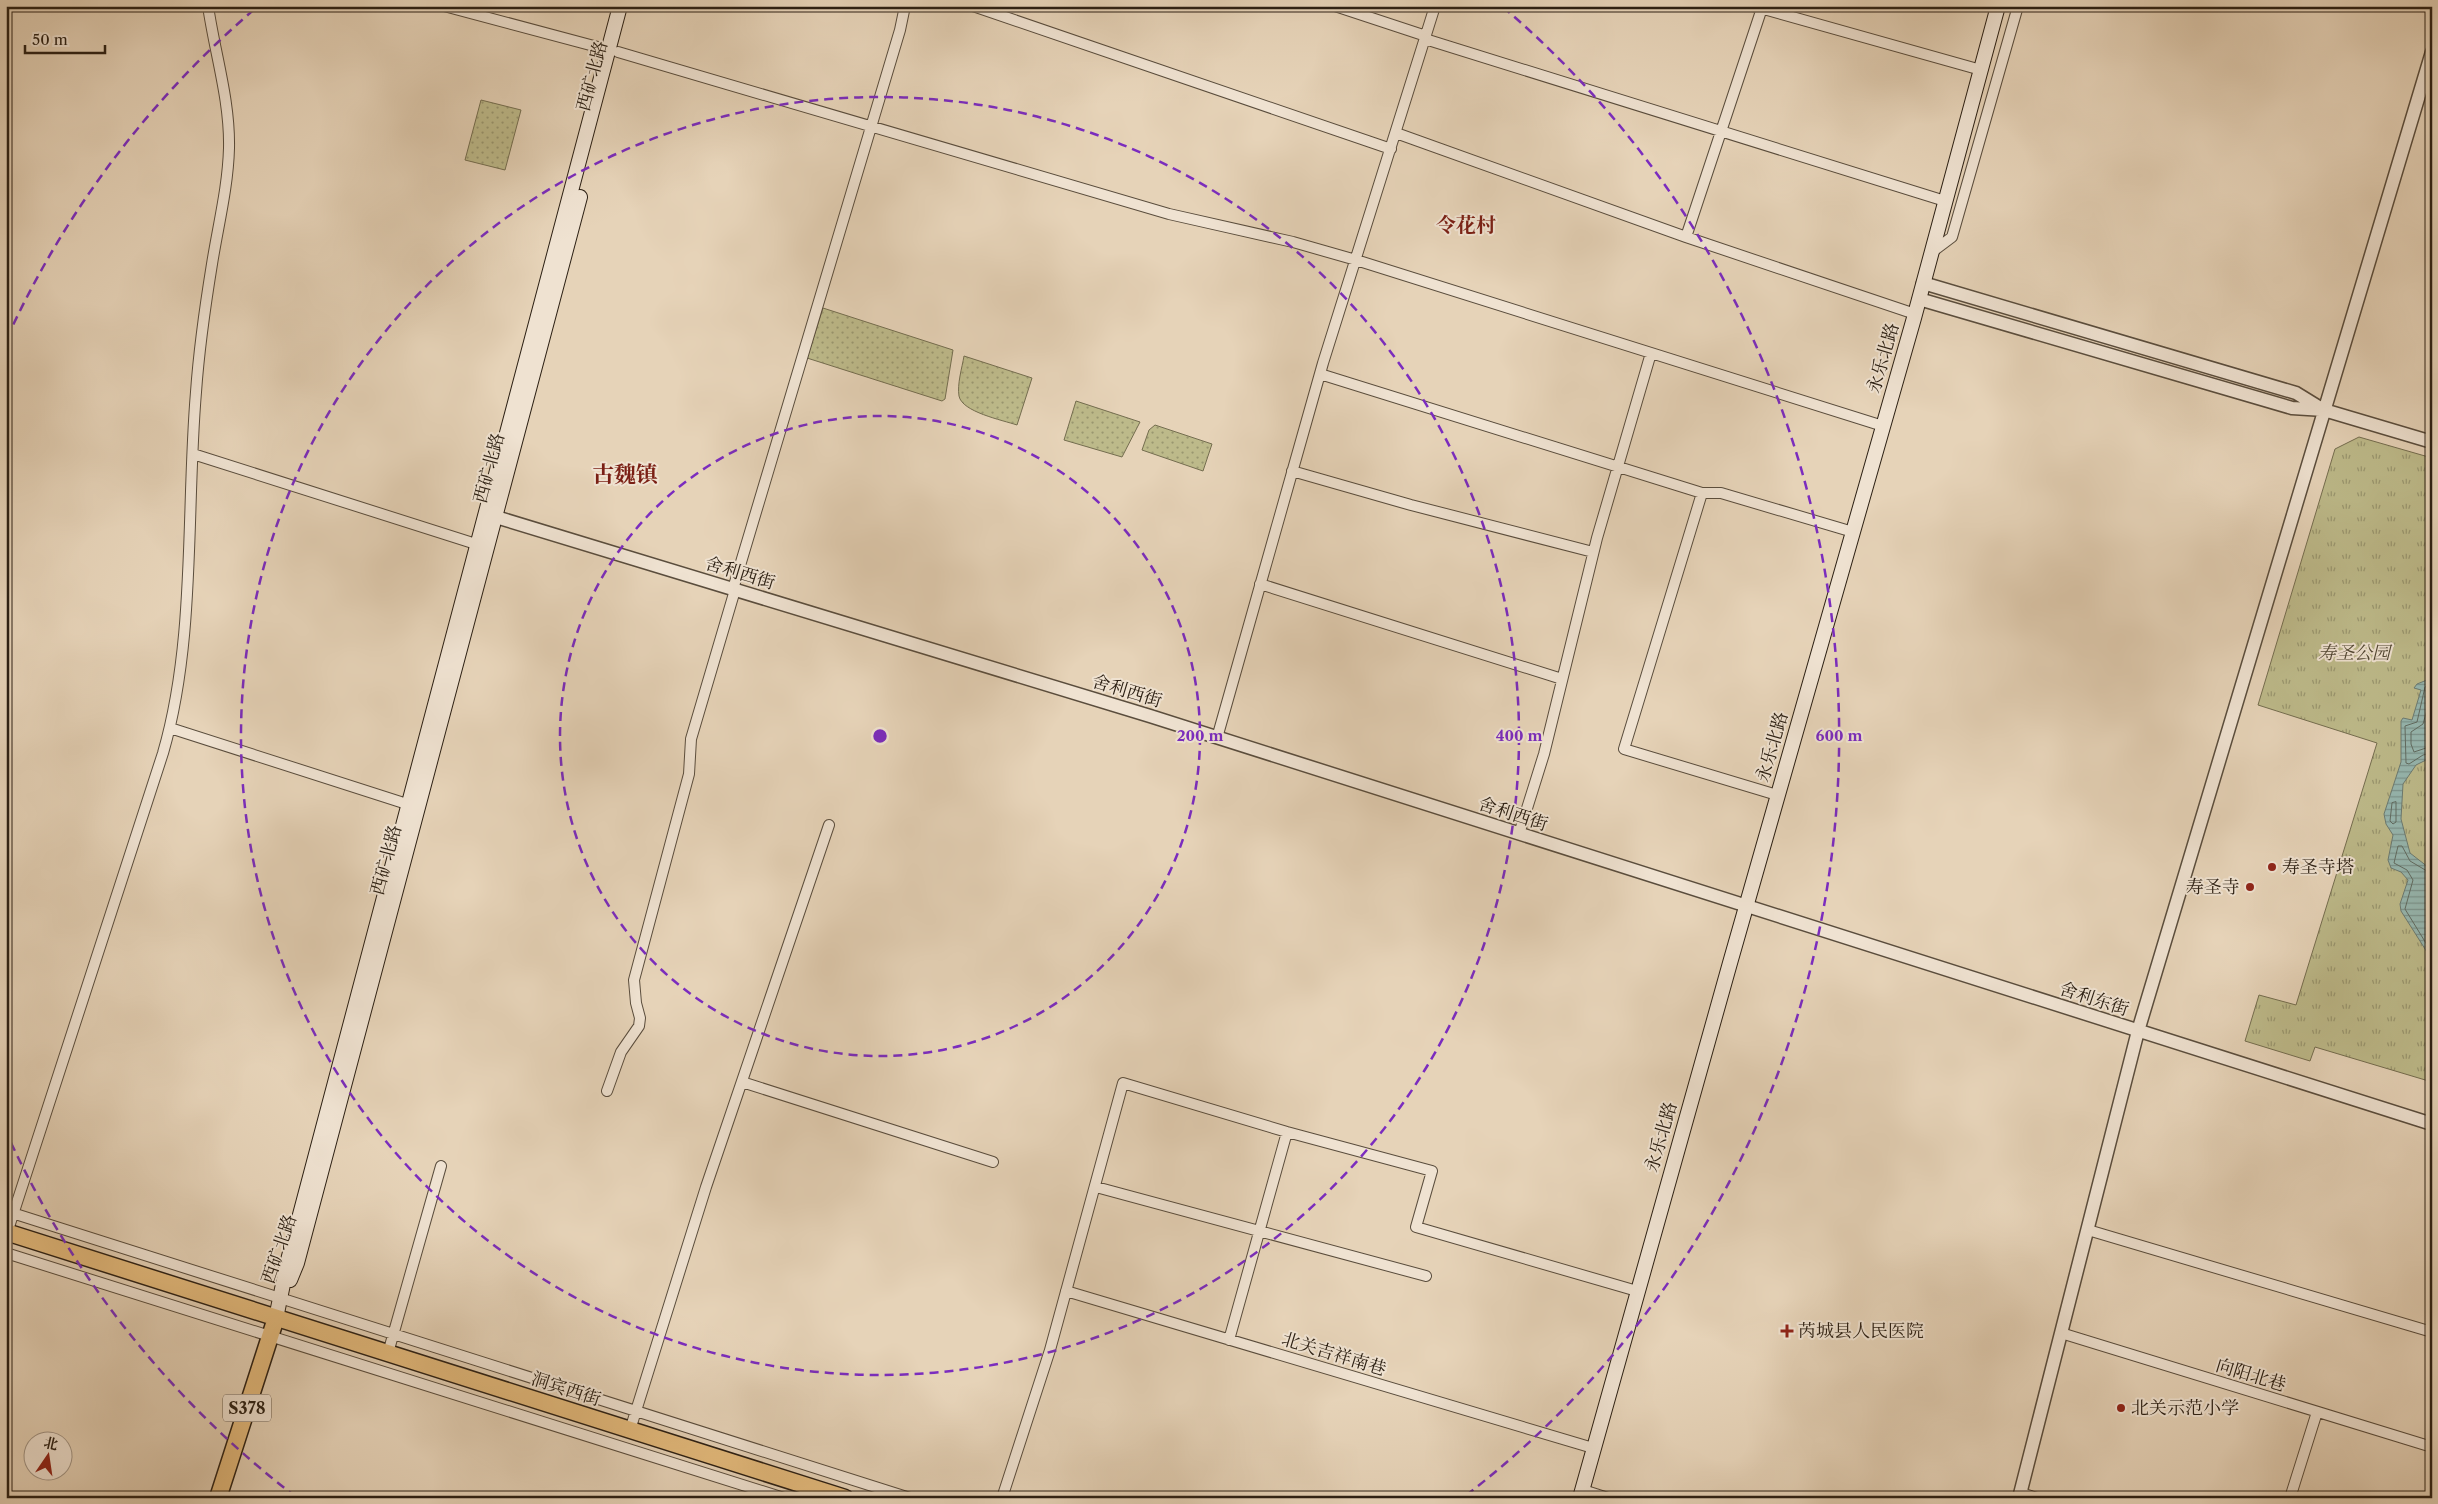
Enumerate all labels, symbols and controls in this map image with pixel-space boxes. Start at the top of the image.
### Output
scale bar [25,22,105,54]
text: 50 m [32,30,68,49]
street label: 西矿北路 [572,38,612,114]
district label: 令花村 [1436,213,1496,237]
street label: 永乐北路 [1863,320,1903,396]
street label: 西矿北路 [469,430,509,506]
district label: 古魏镇 [592,461,658,488]
street label: 舍利西街 [702,552,778,594]
park label: 寿圣公园 [2318,642,2393,664]
street label: 舍利西街 [1089,670,1165,712]
street label: 永乐北路 [1752,709,1792,785]
text: 200 m [1177,726,1223,745]
text: 400 m [1496,726,1542,745]
text: 600 m [1816,726,1862,745]
centre of rings [871,727,889,745]
street label: 舍利西街 [1475,792,1551,836]
street label: 西矿北路 [366,822,406,898]
place label: 寿圣寺塔 [2282,856,2354,878]
marker: 寿圣寺塔 [2266,861,2278,873]
place label: 寿圣寺 [2186,876,2240,898]
marker: 寿圣寺 [2244,881,2256,893]
street label: 舍利东街 [2056,977,2132,1021]
street label: 永乐北路 [1641,1099,1681,1175]
street label: 西矿北路 [257,1211,301,1287]
place label: 芮城县人民医院 [1798,1320,1924,1342]
marker: 芮城县人民医院 [1780,1324,1794,1338]
street label: 北关吉祥南巷 [1279,1328,1389,1380]
street label: 向阳北巷 [2213,1354,2289,1396]
street label: 洞宾西街 [528,1367,604,1411]
road number: S378 [223,1395,271,1422]
place label: 北关示范小学 [2131,1397,2239,1419]
marker: 北关示范小学 [2115,1402,2127,1414]
north arrow [22,1432,72,1482]
text: 北 [42,1433,60,1454]

